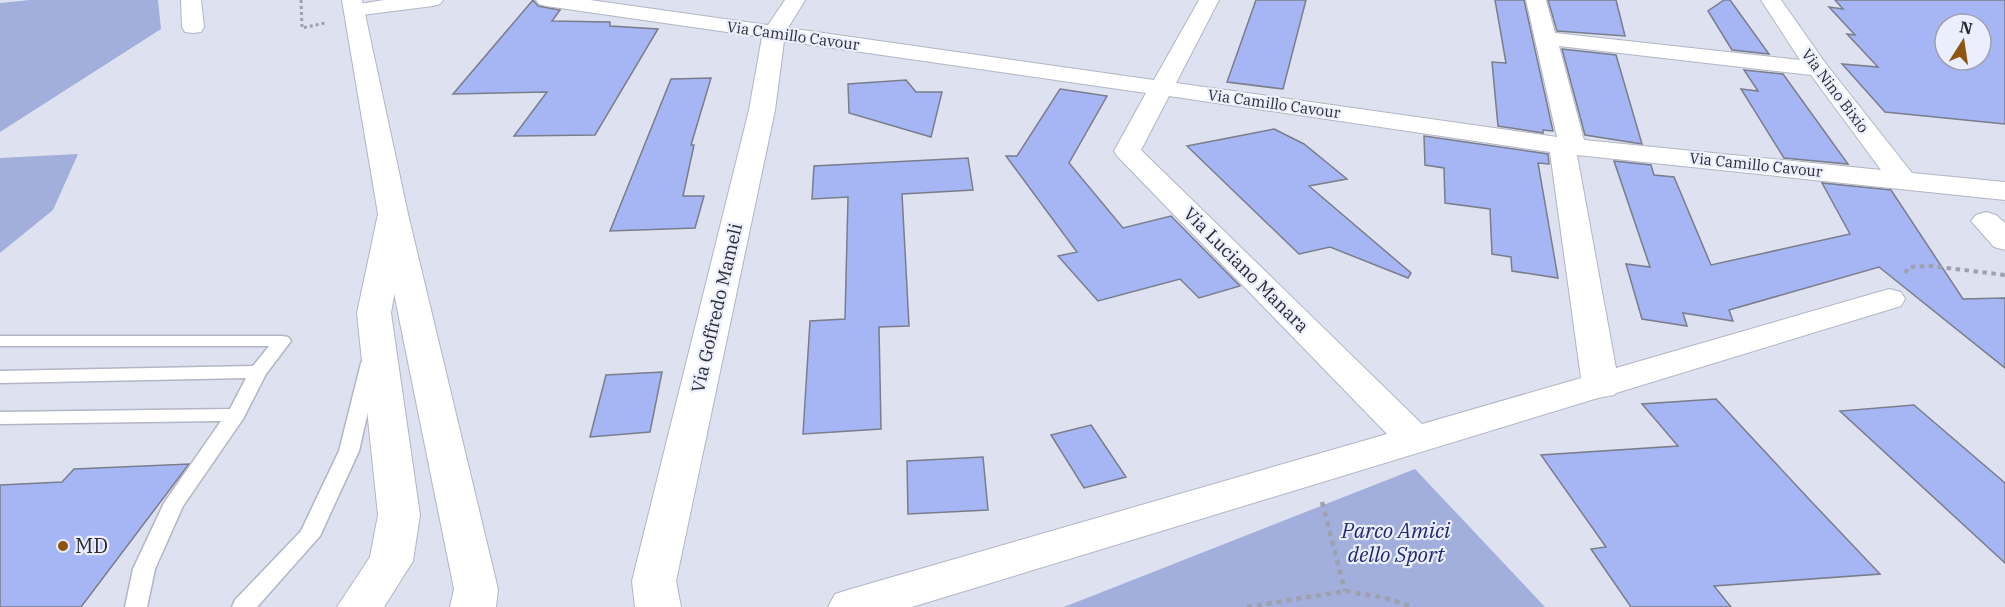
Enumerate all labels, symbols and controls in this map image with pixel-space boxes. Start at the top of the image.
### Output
north arrow [1933,12,1993,72]
text: N [1958,16,1974,38]
street label: Via Camillo Cavour [726,17,861,54]
street label: Via Nino Bixio [1798,45,1873,136]
street label: Via Camillo Cavour [1207,85,1342,122]
street label: Via Camillo Cavour [1689,148,1824,181]
street label: Via Luciano Manara [1179,202,1314,337]
street label: Via Goffredo Mameli [686,221,747,395]
park label: Parco Amici dello Sport [1341,516,1451,568]
place label: MD [75,531,108,559]
marker: MD [56,539,70,553]

